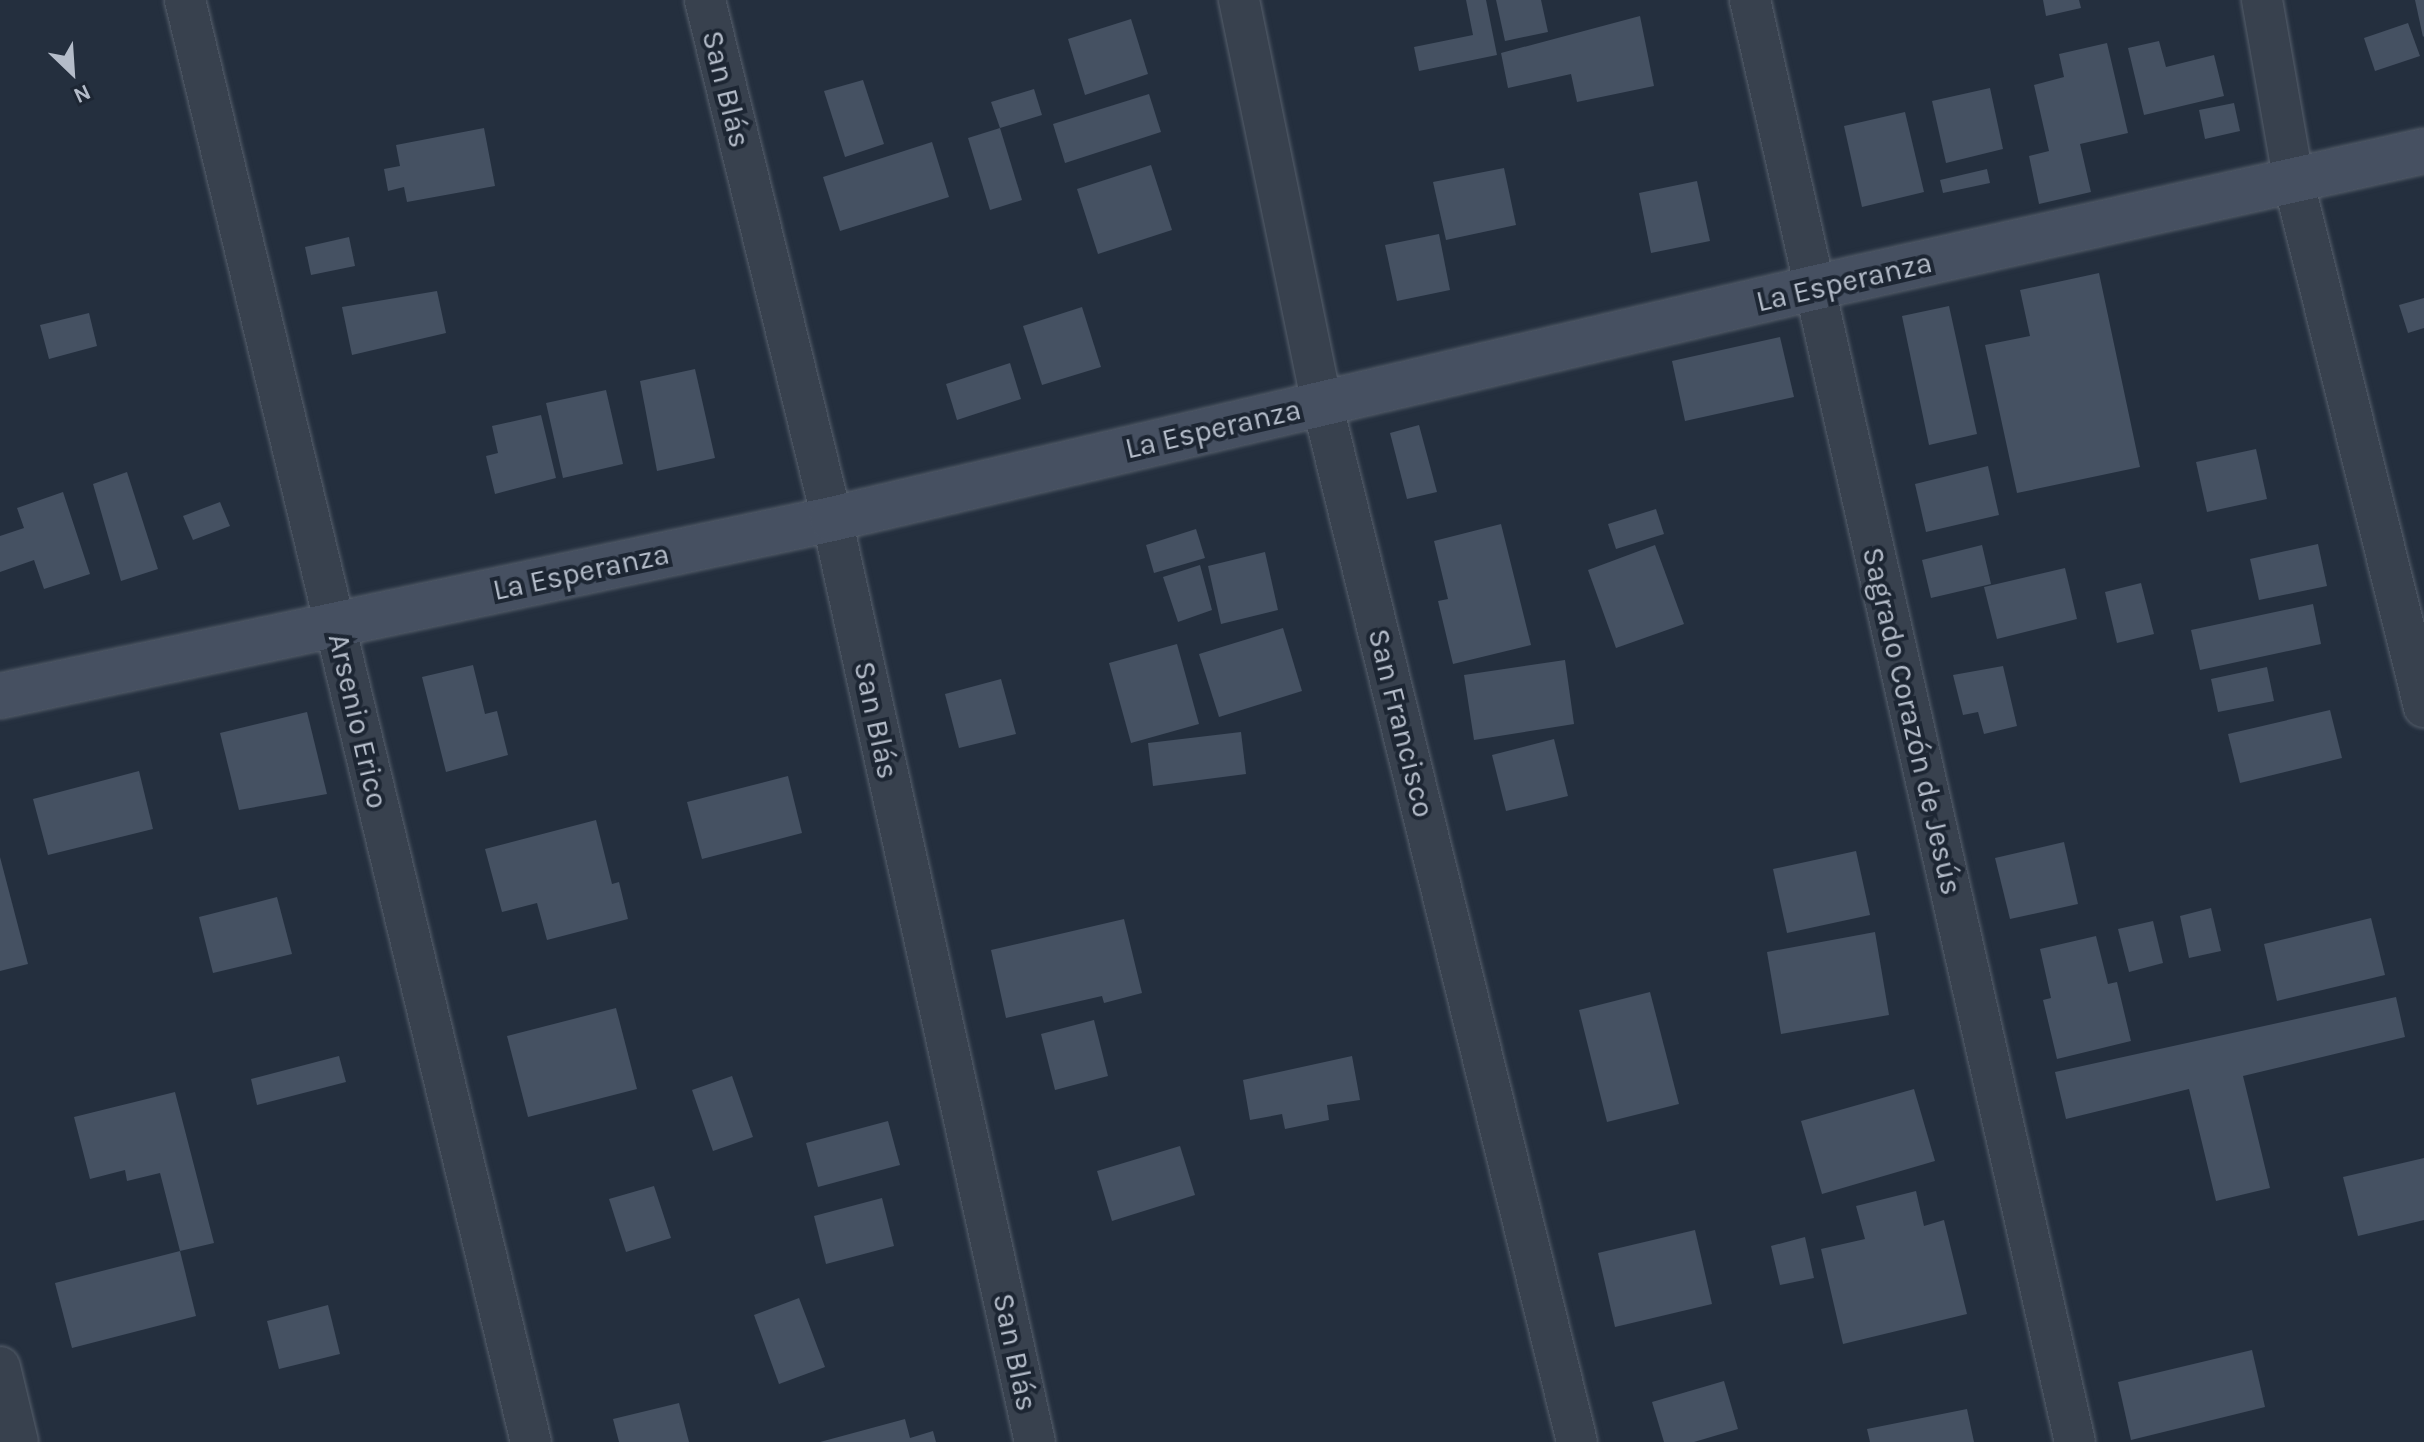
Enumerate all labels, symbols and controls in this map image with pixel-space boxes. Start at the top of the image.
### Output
street label: San Blás [694,27,758,151]
north arrow [32,32,112,112]
text: N [69,79,95,109]
street label: La Esperanza [1753,244,1935,320]
street label: La Esperanza [1122,391,1304,467]
street label: La Esperanza [489,536,673,608]
street label: Sagrado Corazón de Jesús [1854,544,1970,898]
street label: San Francisco [1360,625,1442,821]
street label: Arsenio Erico [320,630,396,812]
street label: San Blás [846,658,906,782]
street label: San Blás [985,1290,1045,1414]

